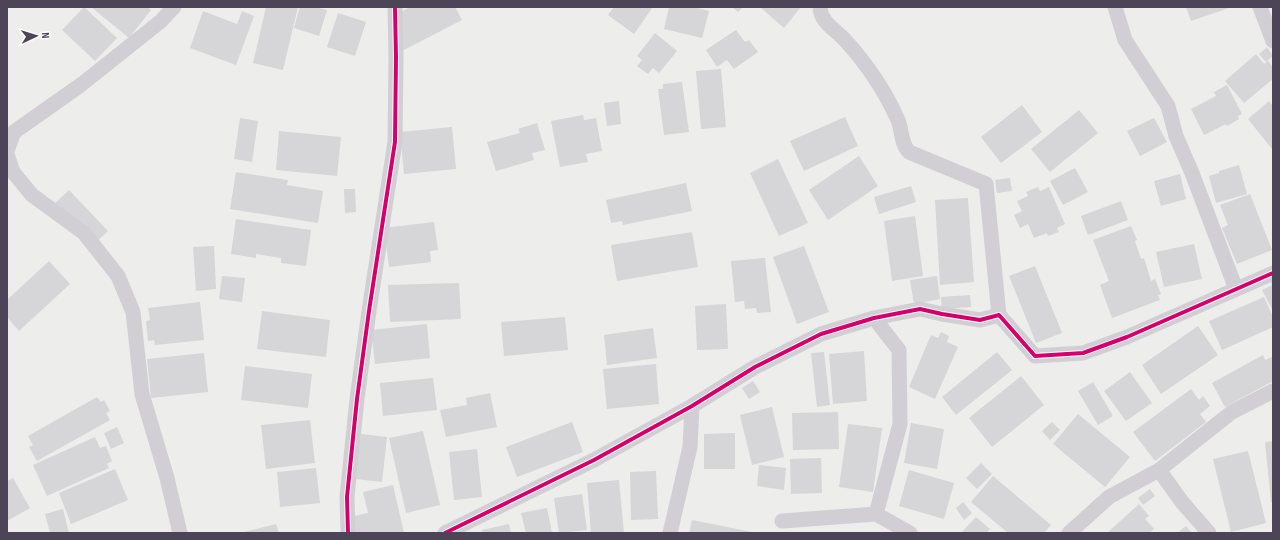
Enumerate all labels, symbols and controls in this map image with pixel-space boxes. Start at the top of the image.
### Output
north arrow [16,16,56,56]
text: N [39,32,52,39]

